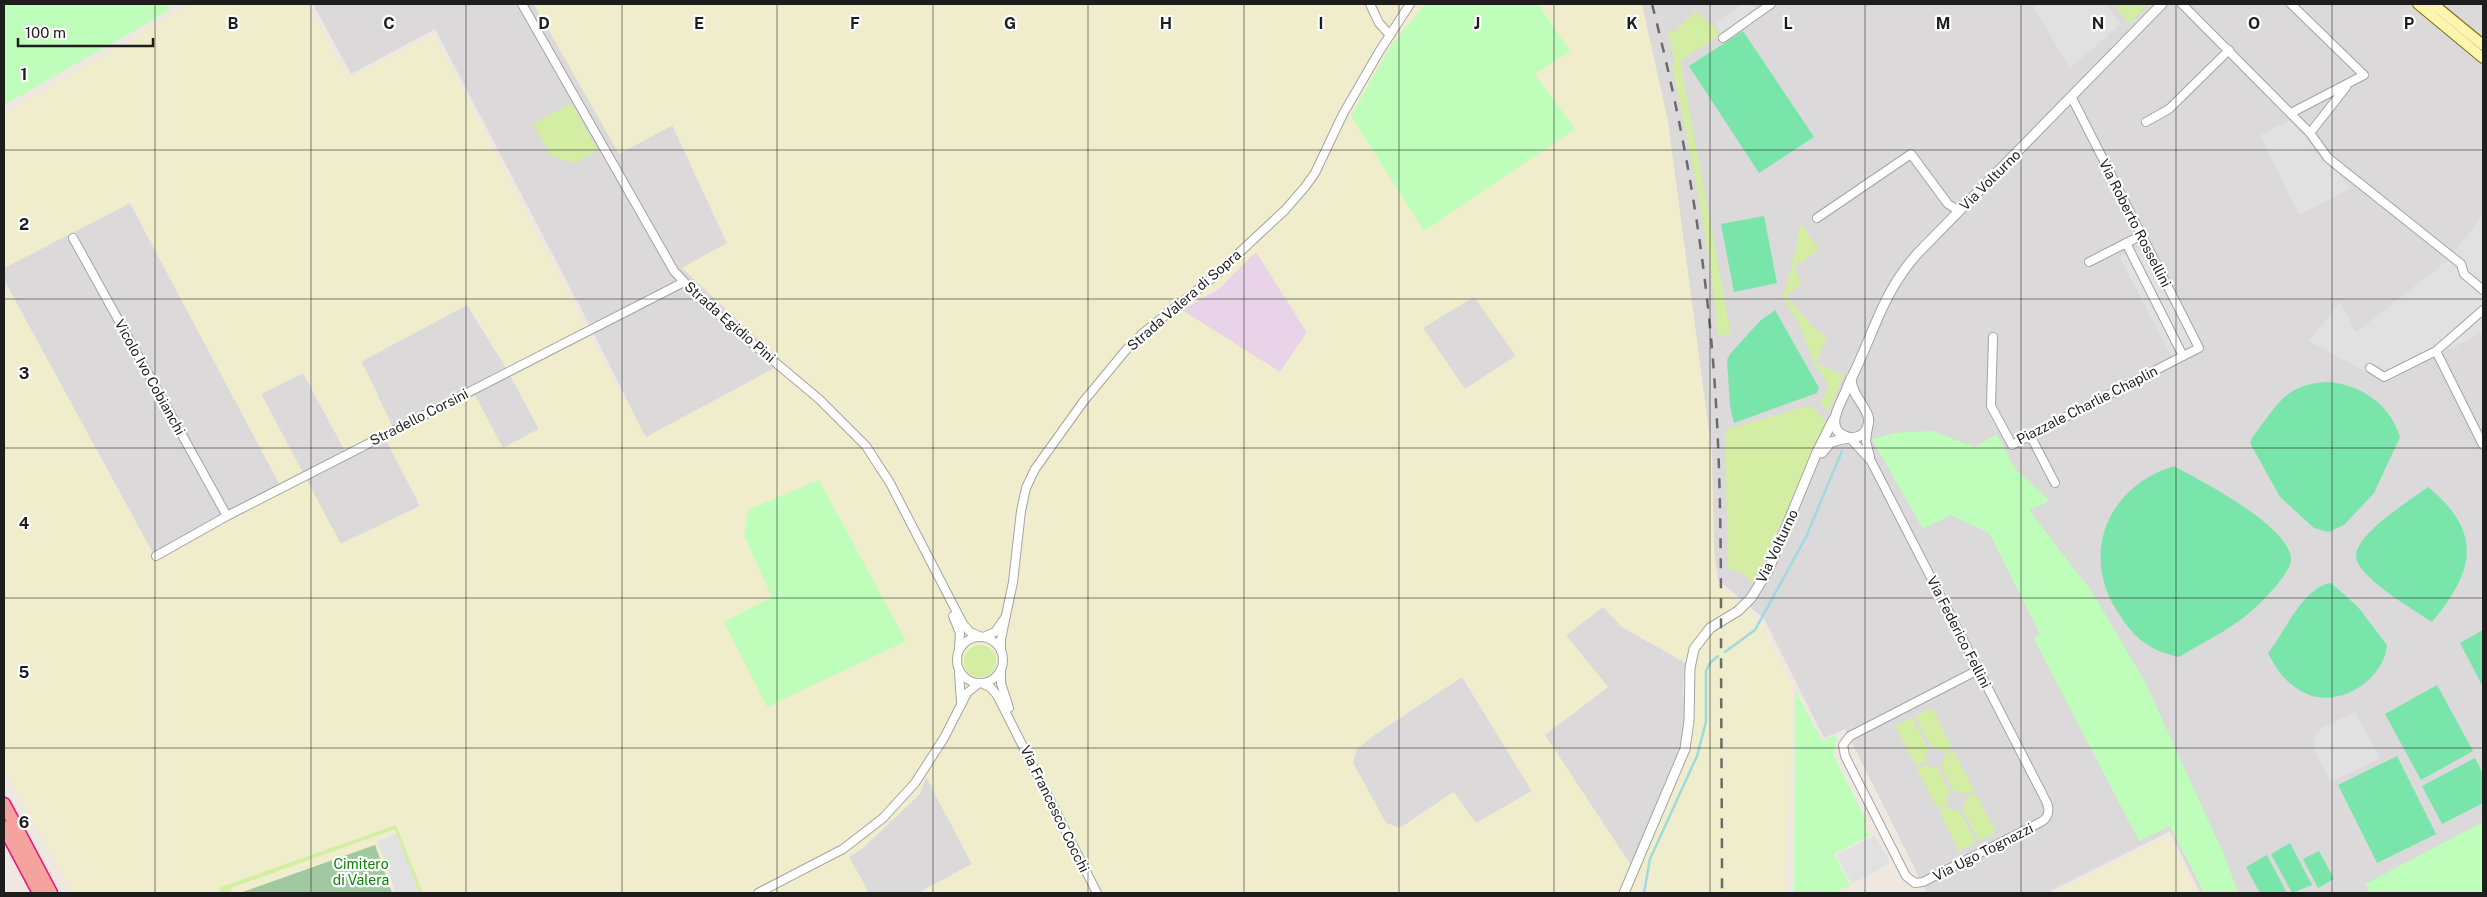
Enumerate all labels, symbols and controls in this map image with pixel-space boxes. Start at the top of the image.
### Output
text: B [228,14,239,33]
text: C [383,14,395,33]
text: D [538,14,550,33]
text: E [694,14,704,33]
text: F [850,14,860,33]
text: G [1004,14,1016,33]
text: H [1160,14,1172,33]
text: I [1319,14,1323,33]
text: J [1474,14,1480,33]
text: K [1626,14,1638,33]
text: L [1783,14,1793,33]
text: M [1936,14,1950,33]
text: N [2092,14,2104,33]
text: O [2248,14,2260,33]
text: P [2404,14,2414,33]
scale bar [18,15,152,47]
text: 100 m [25,24,66,41]
text: 1 [21,65,27,84]
street label: Via Volturno [1956,146,2024,214]
street label: Via Roberto Rossellini [2096,156,2174,290]
text: 2 [19,215,29,234]
street label: Strada Valera di Sopra [1124,246,1244,354]
street label: Strada Egidio Pini [681,278,779,366]
street label: Vicolo Ivo Cobianchi [112,316,188,438]
street label: Piazzale Charlie Chaplin [2014,362,2160,448]
text: 3 [19,364,29,383]
street label: Stradello Corsini [367,385,471,449]
street label: Via Volturno [1753,507,1801,585]
text: 4 [19,514,30,533]
street label: Via Federico Fellini [1924,573,1994,691]
text: 5 [19,663,30,682]
street label: Via Francesco Cocchi [1017,743,1093,875]
text: 6 [19,813,29,832]
street label: Via Ugo Tognazzi [1930,820,2036,884]
park label: Cimitero di Valera [333,856,389,888]

